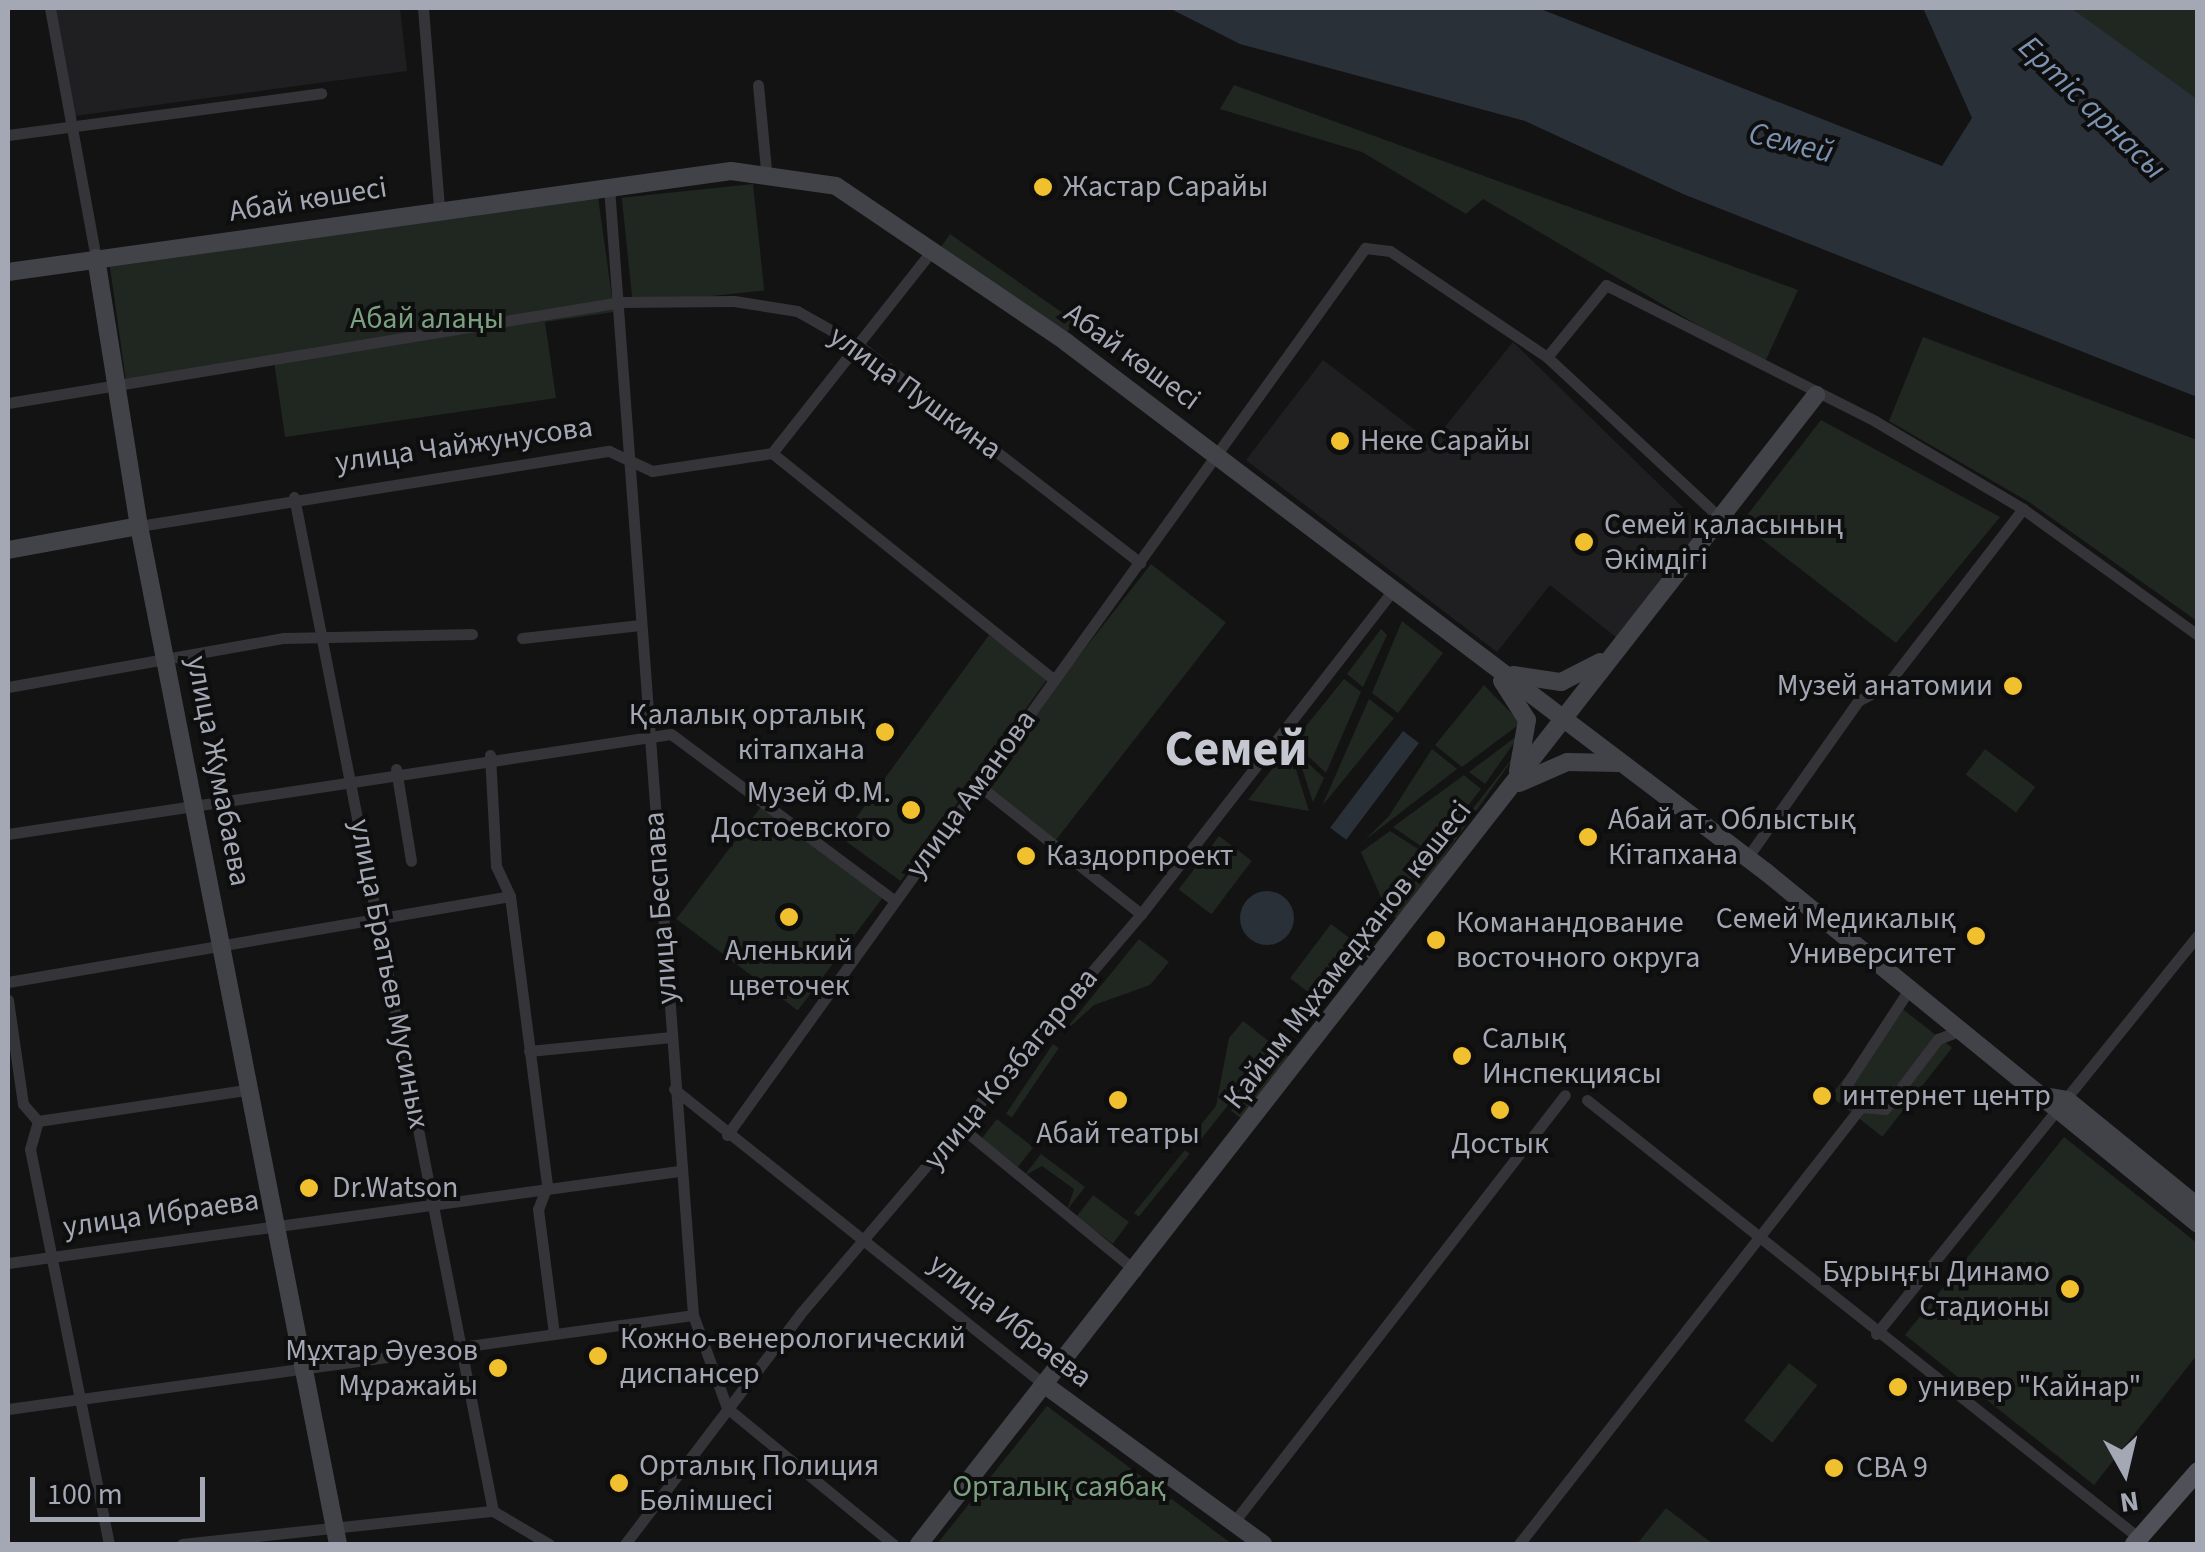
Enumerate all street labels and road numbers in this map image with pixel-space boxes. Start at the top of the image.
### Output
street label: Абай көшесі [226,170,390,230]
street label: Абай көшесі [1057,296,1207,418]
street label: улица Пушкина [822,318,1008,468]
street label: улица Чайжунусова [333,409,595,481]
street label: улица Жумабаева [178,653,258,889]
street label: улица Аманова [898,703,1044,885]
street label: Қайым Мұхамедханов көшесі [1216,794,1480,1116]
street label: улица Беспава [636,811,686,1005]
street label: улица Братьев Мусиных [341,816,437,1132]
street label: улица Козбагарова [916,961,1106,1177]
street label: улица Ибраева [61,1182,261,1246]
street label: улица Ибраева [921,1246,1099,1396]

